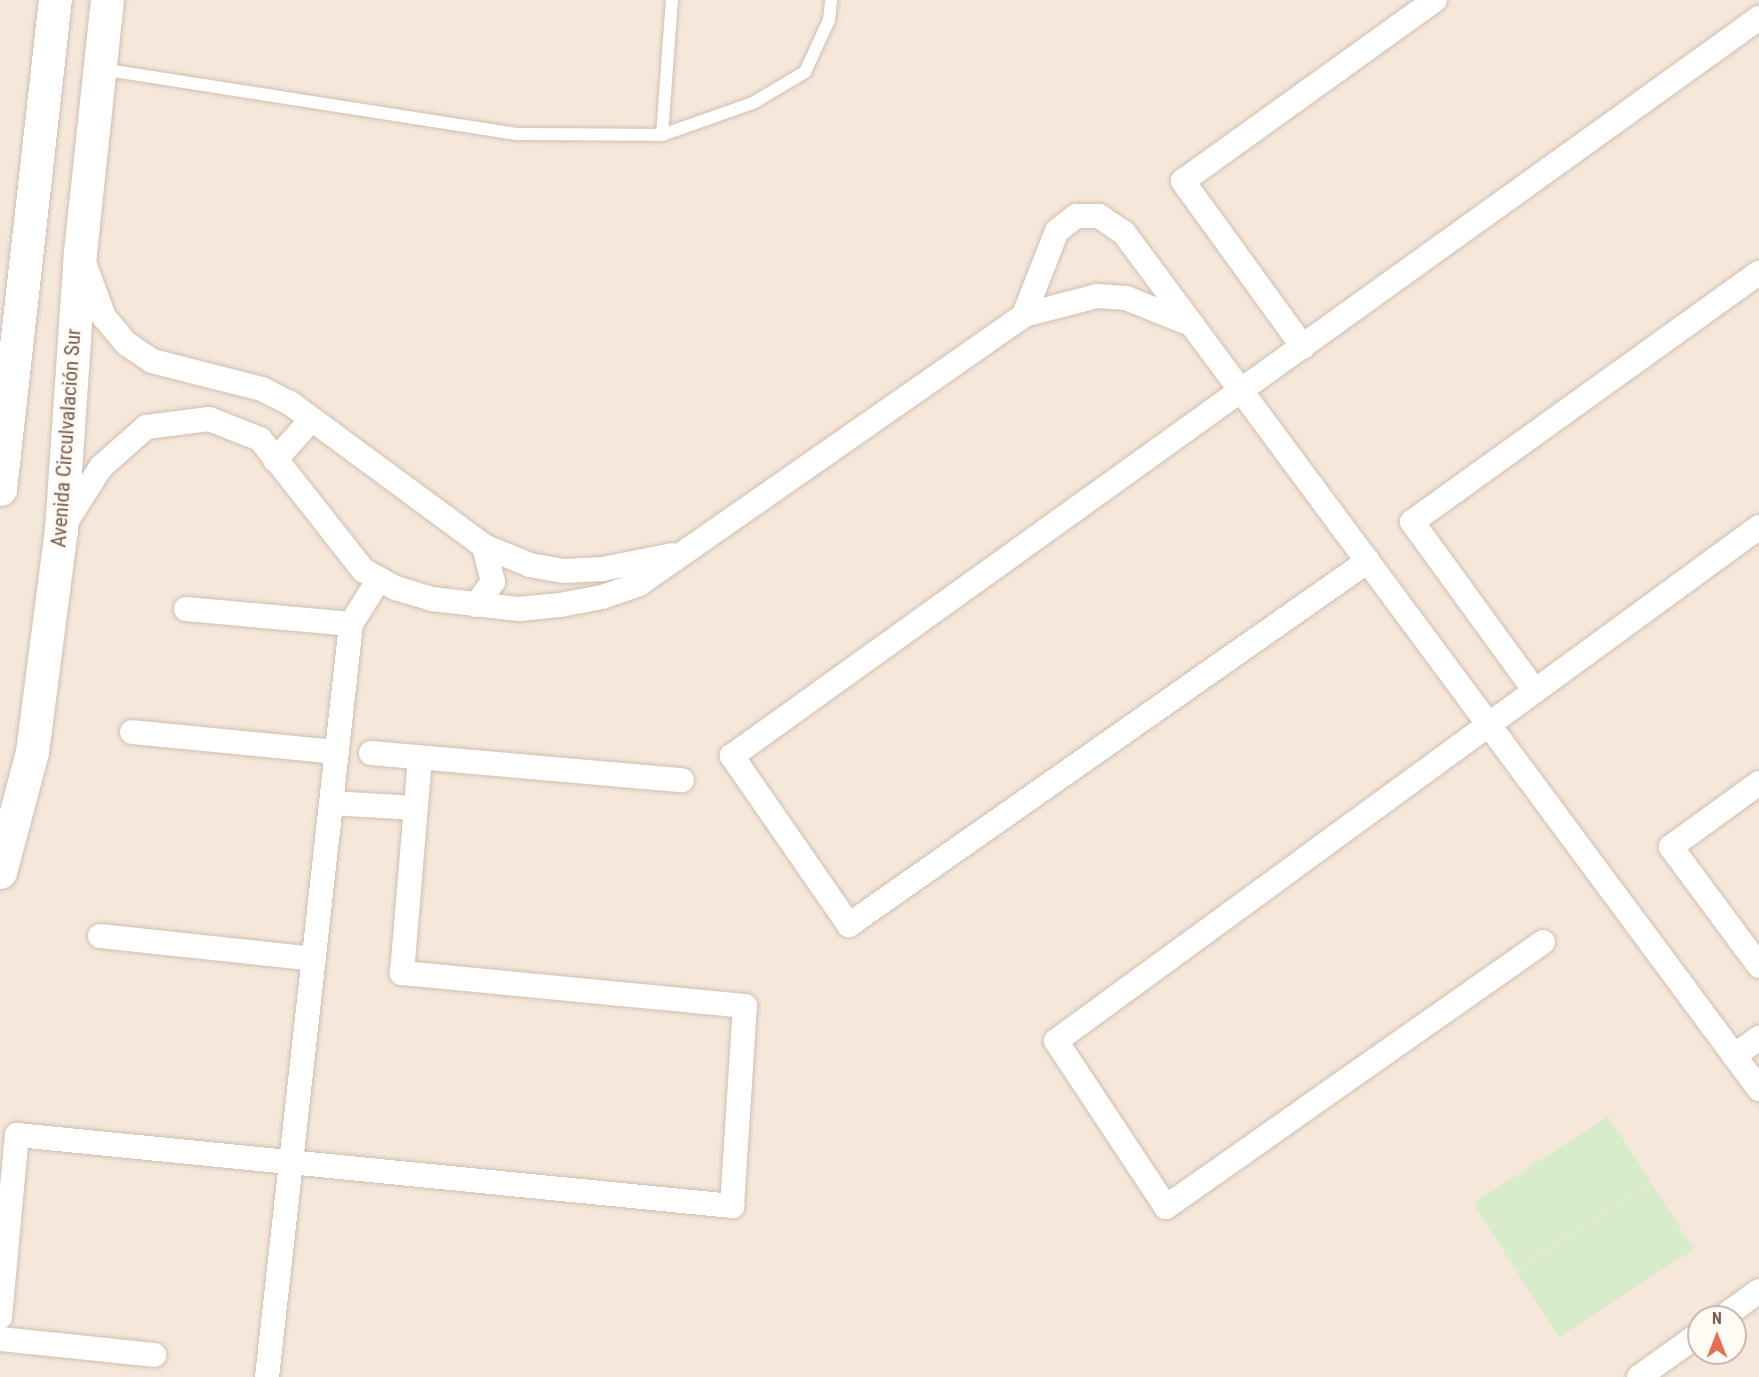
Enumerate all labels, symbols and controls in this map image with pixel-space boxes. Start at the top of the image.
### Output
street label: Avenida Circulvalación Sur [46,328,86,548]
north arrow [1687,1305,1747,1365]
text: N [1712,1309,1722,1328]

